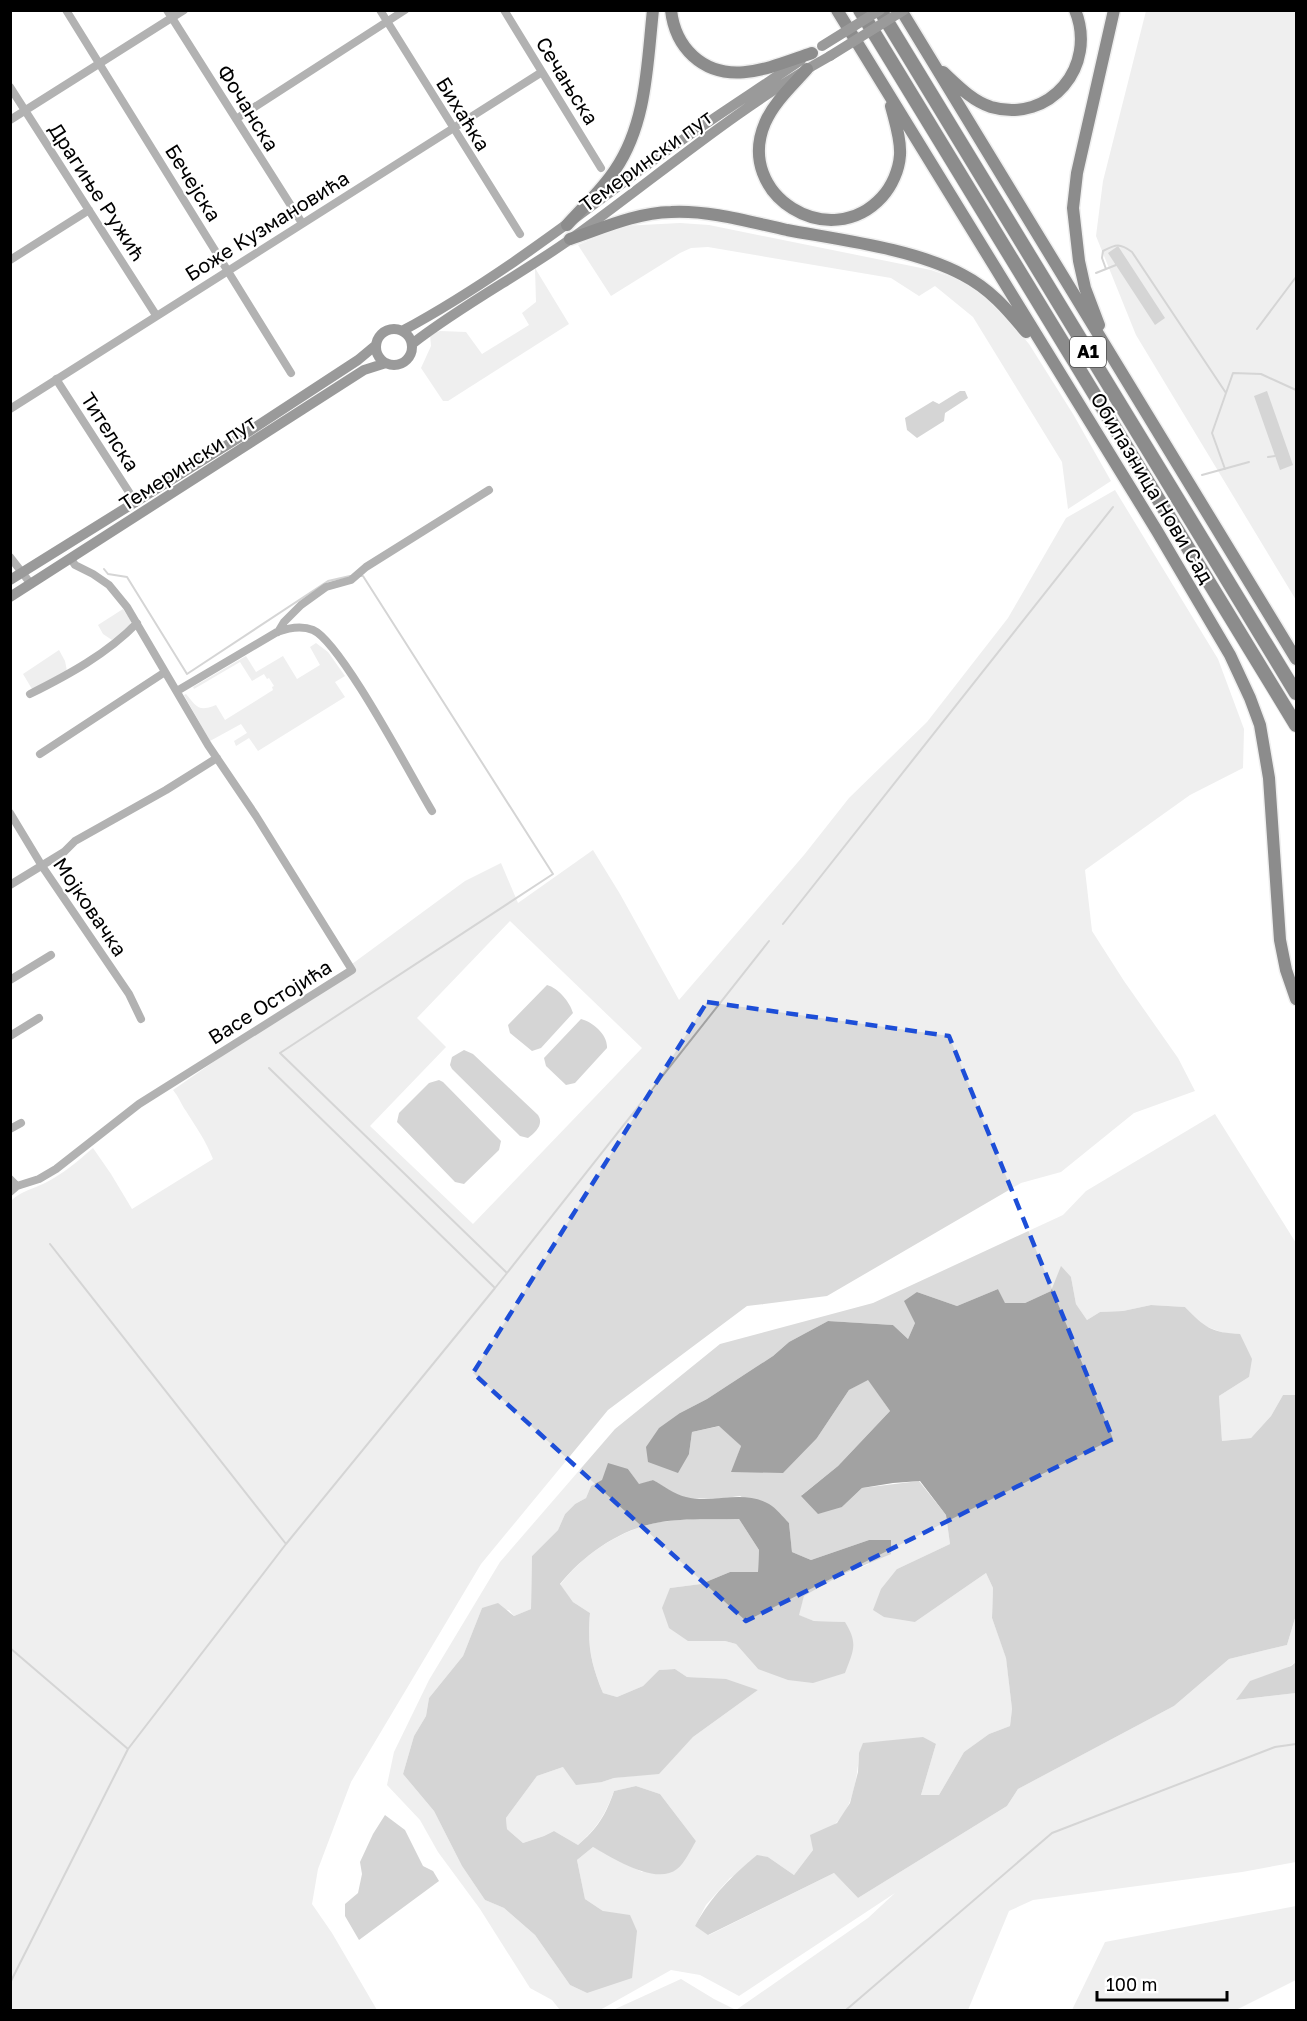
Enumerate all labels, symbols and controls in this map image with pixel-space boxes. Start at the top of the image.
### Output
street label: Сечањска [531,32,604,129]
street label: Фочанска [213,60,285,155]
street label: Бихаћка [432,72,496,155]
street label: Темерински пут [574,104,716,216]
street label: Драгиње Ружић [44,118,151,265]
street label: Бечејска [161,139,227,225]
street label: Боже Кузмановића [180,165,353,285]
road number: A1 [1070,337,1106,367]
street label: Тителска [77,388,145,475]
street label: Обилазница Нови Сад [1086,388,1219,587]
street label: Темерински пут [115,409,260,515]
street label: Мојковачка [49,852,133,960]
street label: Васе Остојића [203,954,336,1049]
scale bar [1097,1964,1228,2002]
text: 100 m [1106,1973,1157,1995]

